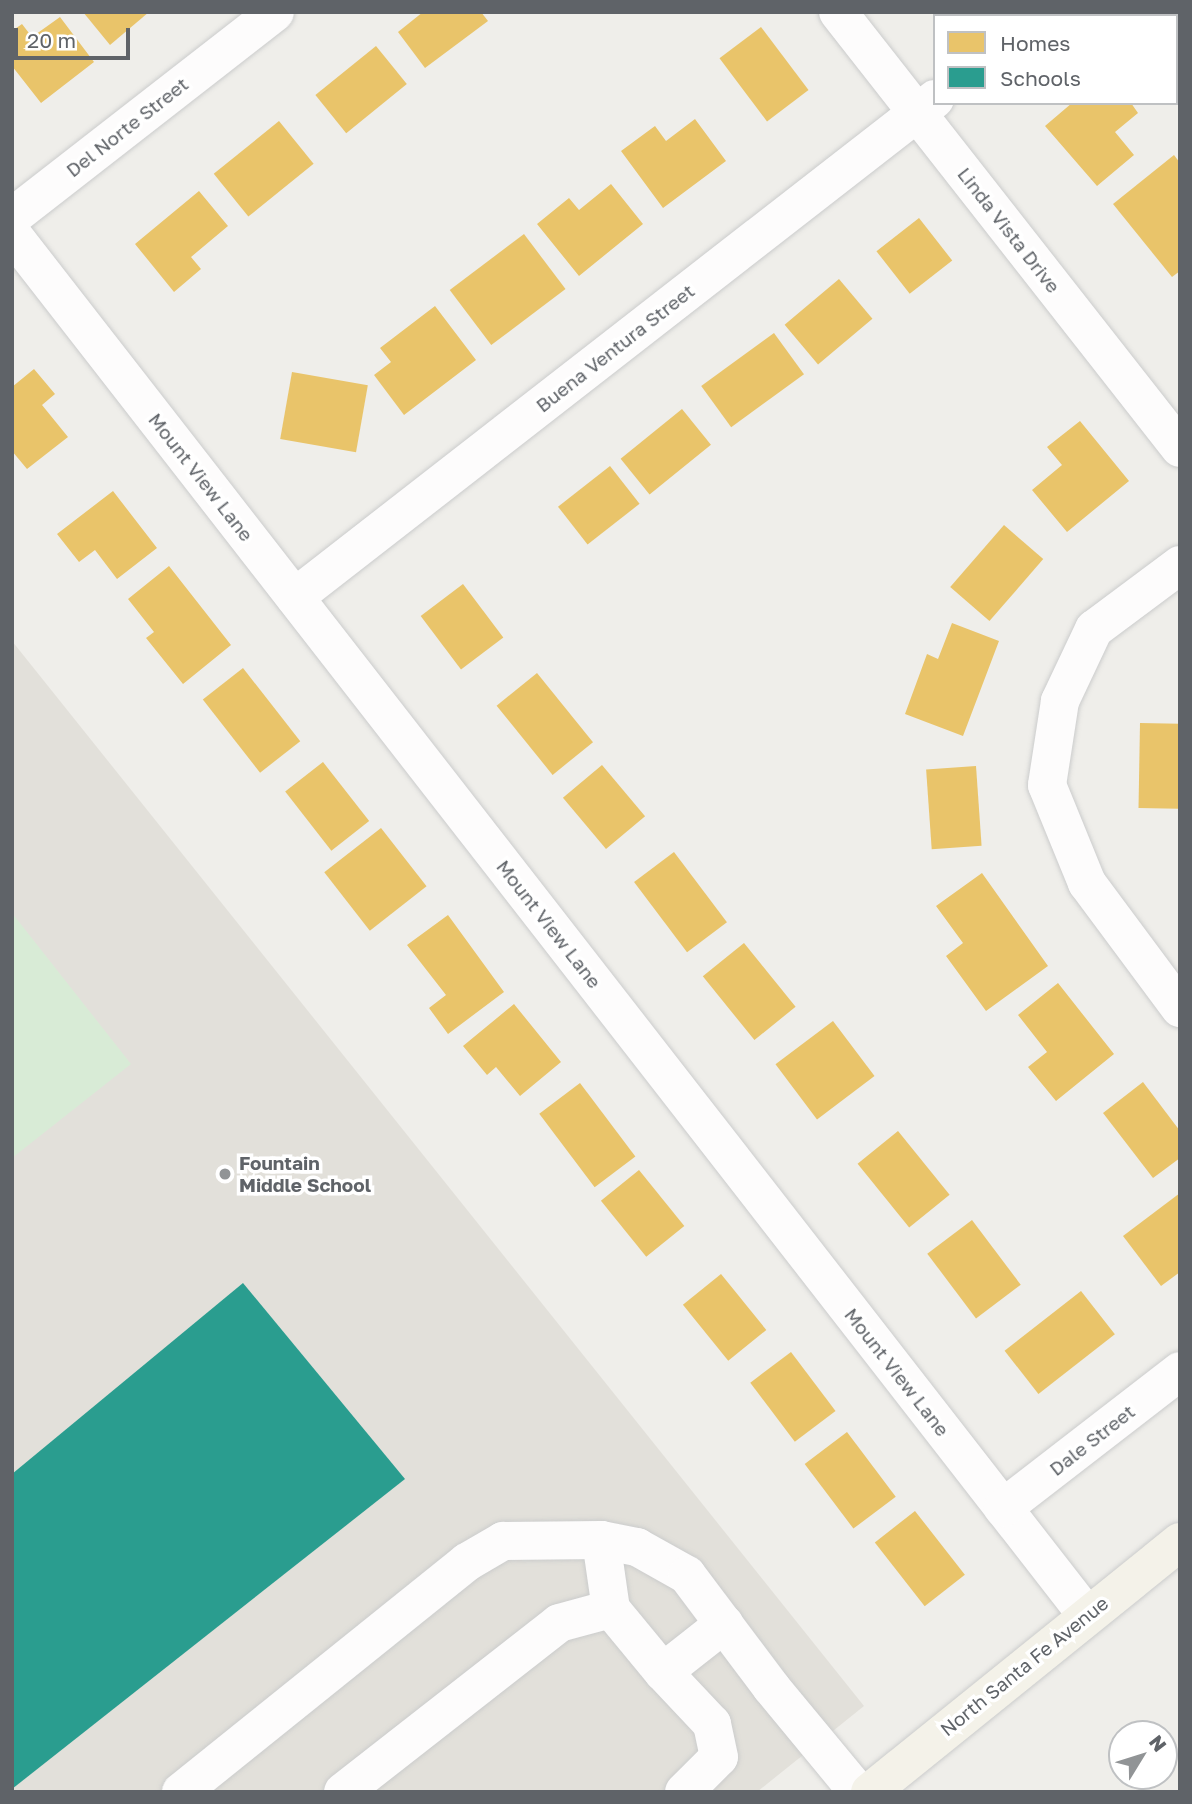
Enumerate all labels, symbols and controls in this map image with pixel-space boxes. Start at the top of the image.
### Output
scale bar [18,14,133,58]
legend [933,14,1178,105]
text: 20 m [27,27,76,53]
text: Homes [1000,30,1070,56]
text: Schools [1000,65,1081,91]
street label: Del Norte Street [62,72,192,182]
street label: Linda Vista Drive [953,163,1065,297]
street label: Buena Ventura Street [531,279,699,417]
street label: Mount View Lane [144,408,258,546]
street label: Mount View Lane [492,855,606,993]
place label: Fountain Middle School [239,1152,371,1196]
marker: Fountain Middle School [217,1166,233,1182]
street label: Mount View Lane [840,1303,954,1441]
street label: Dale Street [1045,1400,1139,1480]
street label: North Santa Fe Avenue [936,1591,1112,1741]
north arrow [1108,1720,1178,1790]
text: N [1145,1730,1172,1756]

